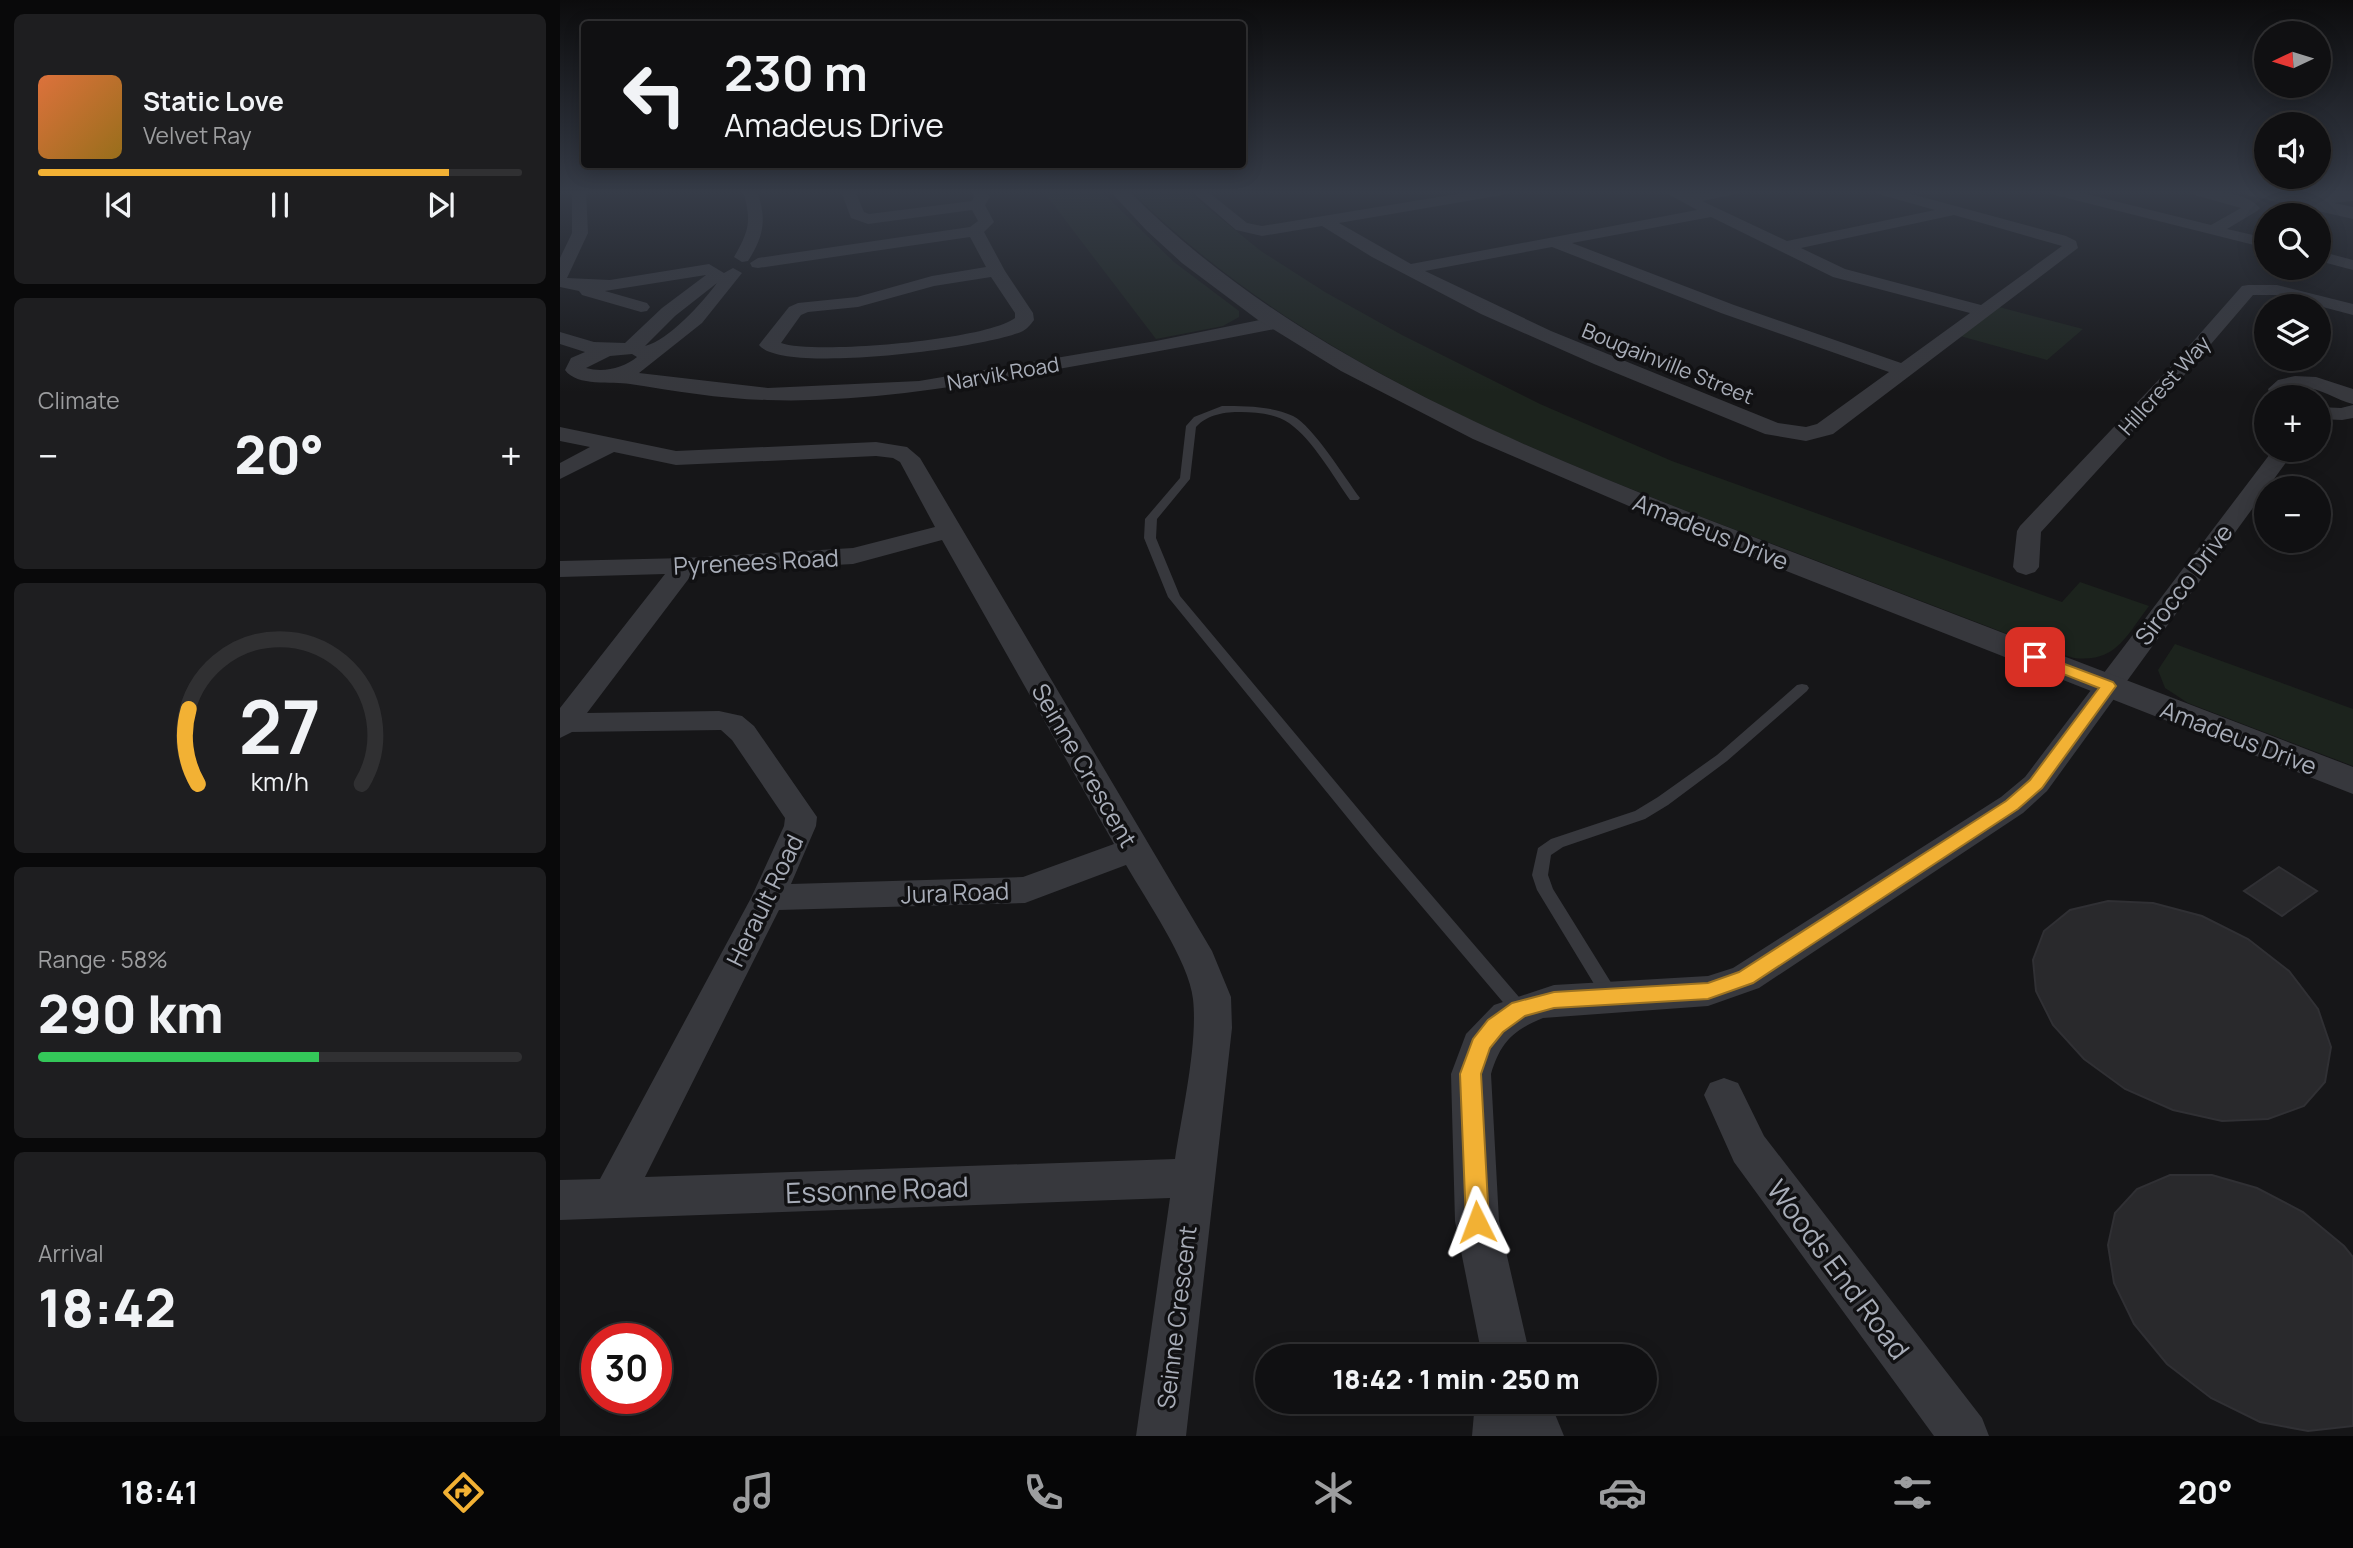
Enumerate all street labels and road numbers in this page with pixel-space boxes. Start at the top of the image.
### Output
street label: Bougainville Street [1578,316,1758,410]
street label: Hillcrest Way [2112,329,2216,441]
street label: Narvik Road [945,349,1061,397]
street label: Amadeus Drive [1628,485,1794,577]
street label: Sirocco Drive [2127,517,2239,651]
street label: Pyrenees Road [672,540,840,582]
street label: Seinne Crescent [1025,677,1145,853]
street label: Amadeus Drive [2156,692,2322,782]
street label: Herault Road [718,828,810,972]
street label: Jura Road [900,874,1010,910]
street label: Essonne Road [785,1167,969,1211]
street label: Woods End Road [1759,1171,1919,1367]
street label: Seinne Crescent [1148,1223,1204,1411]

